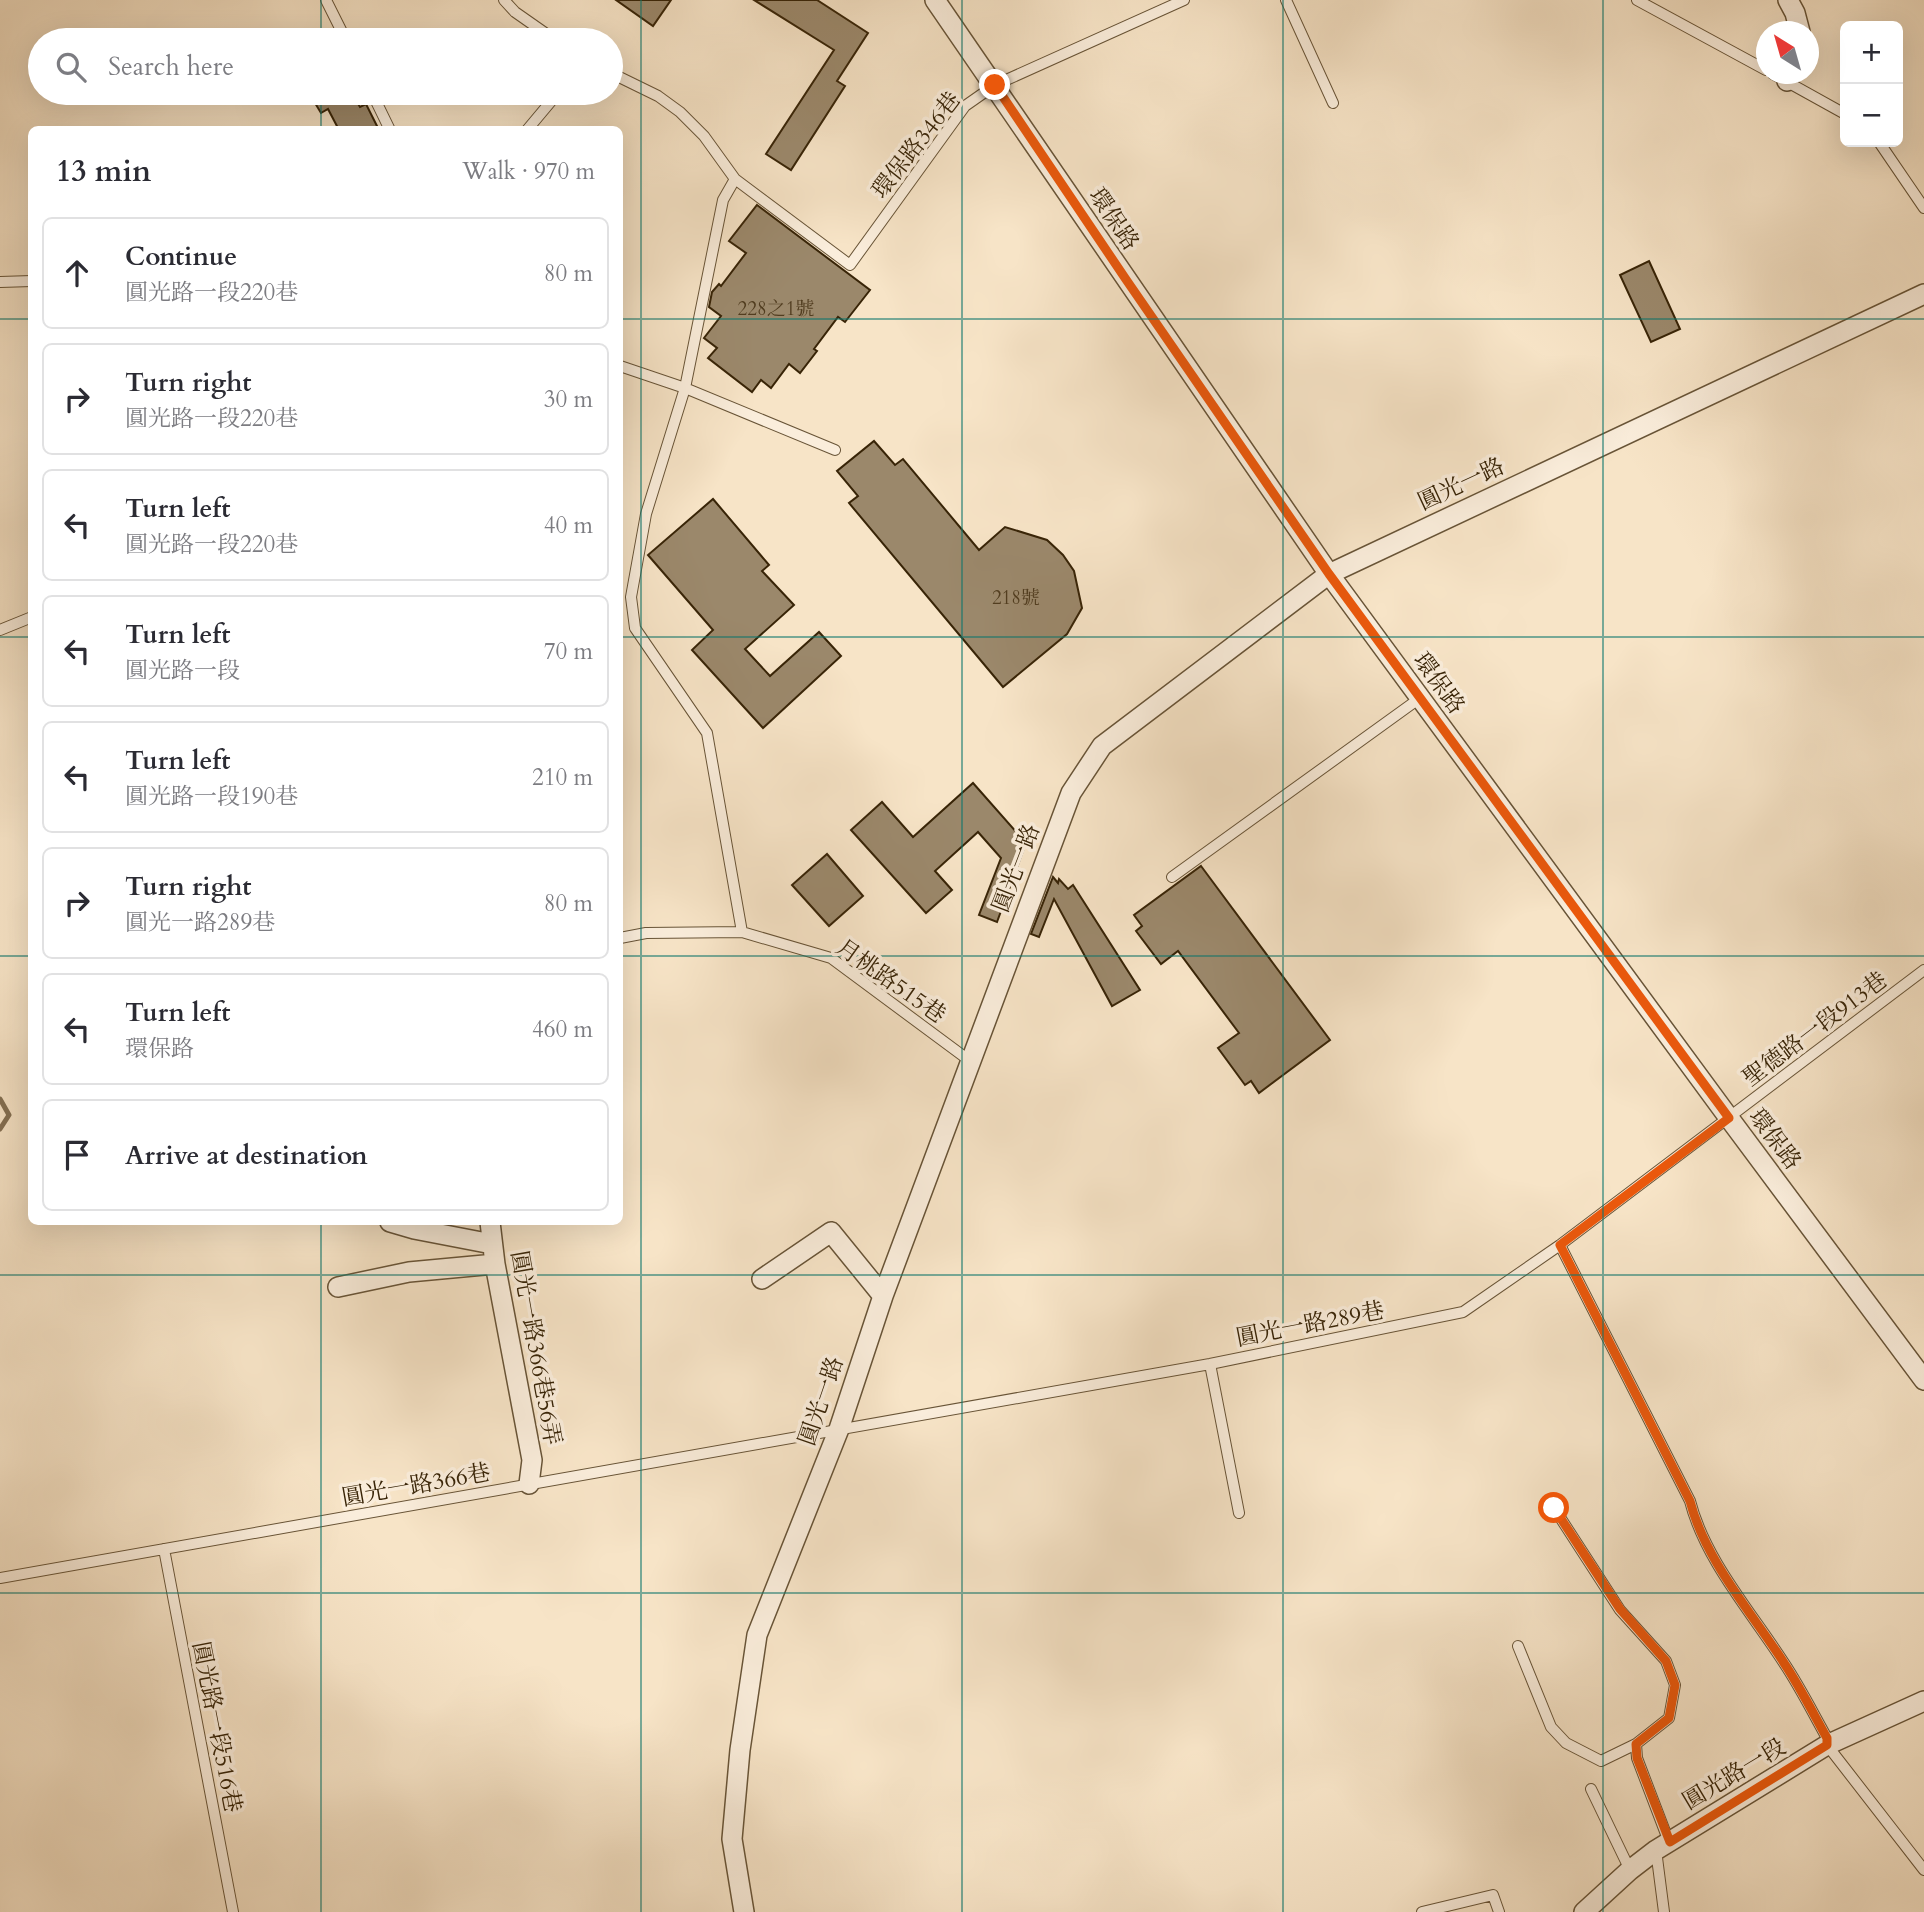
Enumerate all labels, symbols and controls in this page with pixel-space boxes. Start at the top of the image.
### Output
north arrow [1756,21,1819,84]
map controls [1840,21,1903,147]
button: + [1840,21,1903,84]
search box [28,28,623,105]
icon: search [52,48,90,86]
text: Search here [108,49,234,84]
route end [979,69,1010,100]
button: − [1840,84,1903,147]
street label: 環保路346巷 [865,85,967,205]
text: 13 min [56,151,151,192]
text: Walk · 970 m [462,156,595,187]
street label: 環保路 [1082,182,1146,256]
text: Continue [125,239,237,274]
icon: ahead [58,254,96,292]
text: 80 m [544,258,593,289]
text: 圓光路一段220巷 [125,277,298,308]
house number: 228之1號 [738,296,814,322]
text: Turn right [125,365,252,400]
icon: right [58,380,96,418]
text: 30 m [544,384,593,415]
text: 圓光路一段220巷 [125,403,298,434]
street label: 圓光一路 [1413,451,1509,517]
text: Turn left [125,491,230,526]
icon: left [58,506,96,544]
text: 40 m [544,510,593,541]
text: 圓光路一段220巷 [125,529,298,560]
house number: 218號 [992,585,1040,611]
text: Turn left [125,617,230,652]
icon: left [58,632,96,670]
text: 70 m [544,636,593,667]
street label: 環保路 [1406,646,1472,720]
text: 圓光路一段 [125,655,240,686]
text: Turn left [125,743,230,778]
icon: left [58,758,96,796]
text: 210 m [532,762,593,793]
text: 圓光路一段190巷 [125,781,298,812]
street label: 圓光一路 [985,820,1047,916]
text: Turn right [125,869,252,904]
icon: right [58,884,96,922]
text: 80 m [544,888,593,919]
text: 圓光一路289巷 [125,907,275,938]
street label: 月桃路515巷 [830,932,952,1030]
street label: 聖德路一段913巷 [1736,964,1894,1094]
text: Turn left [125,995,230,1030]
icon: left [58,1010,96,1048]
text: 460 m [532,1014,593,1045]
text: 環保路 [125,1033,194,1064]
street label: 環保路 [1742,1102,1808,1176]
icon: arrive [58,1136,96,1174]
text: Arrive at destination [125,1138,368,1173]
street label: 圓光一路366巷56弄 [504,1248,568,1448]
street label: 圓光一路289巷 [1233,1294,1387,1354]
street label: 圓光一路 [791,1352,851,1450]
street label: 圓光一路366巷 [339,1457,493,1513]
route start [1538,1492,1569,1523]
street label: 圓光路一段516巷 [185,1639,249,1815]
street label: 圓光路一段 [1677,1731,1791,1817]

